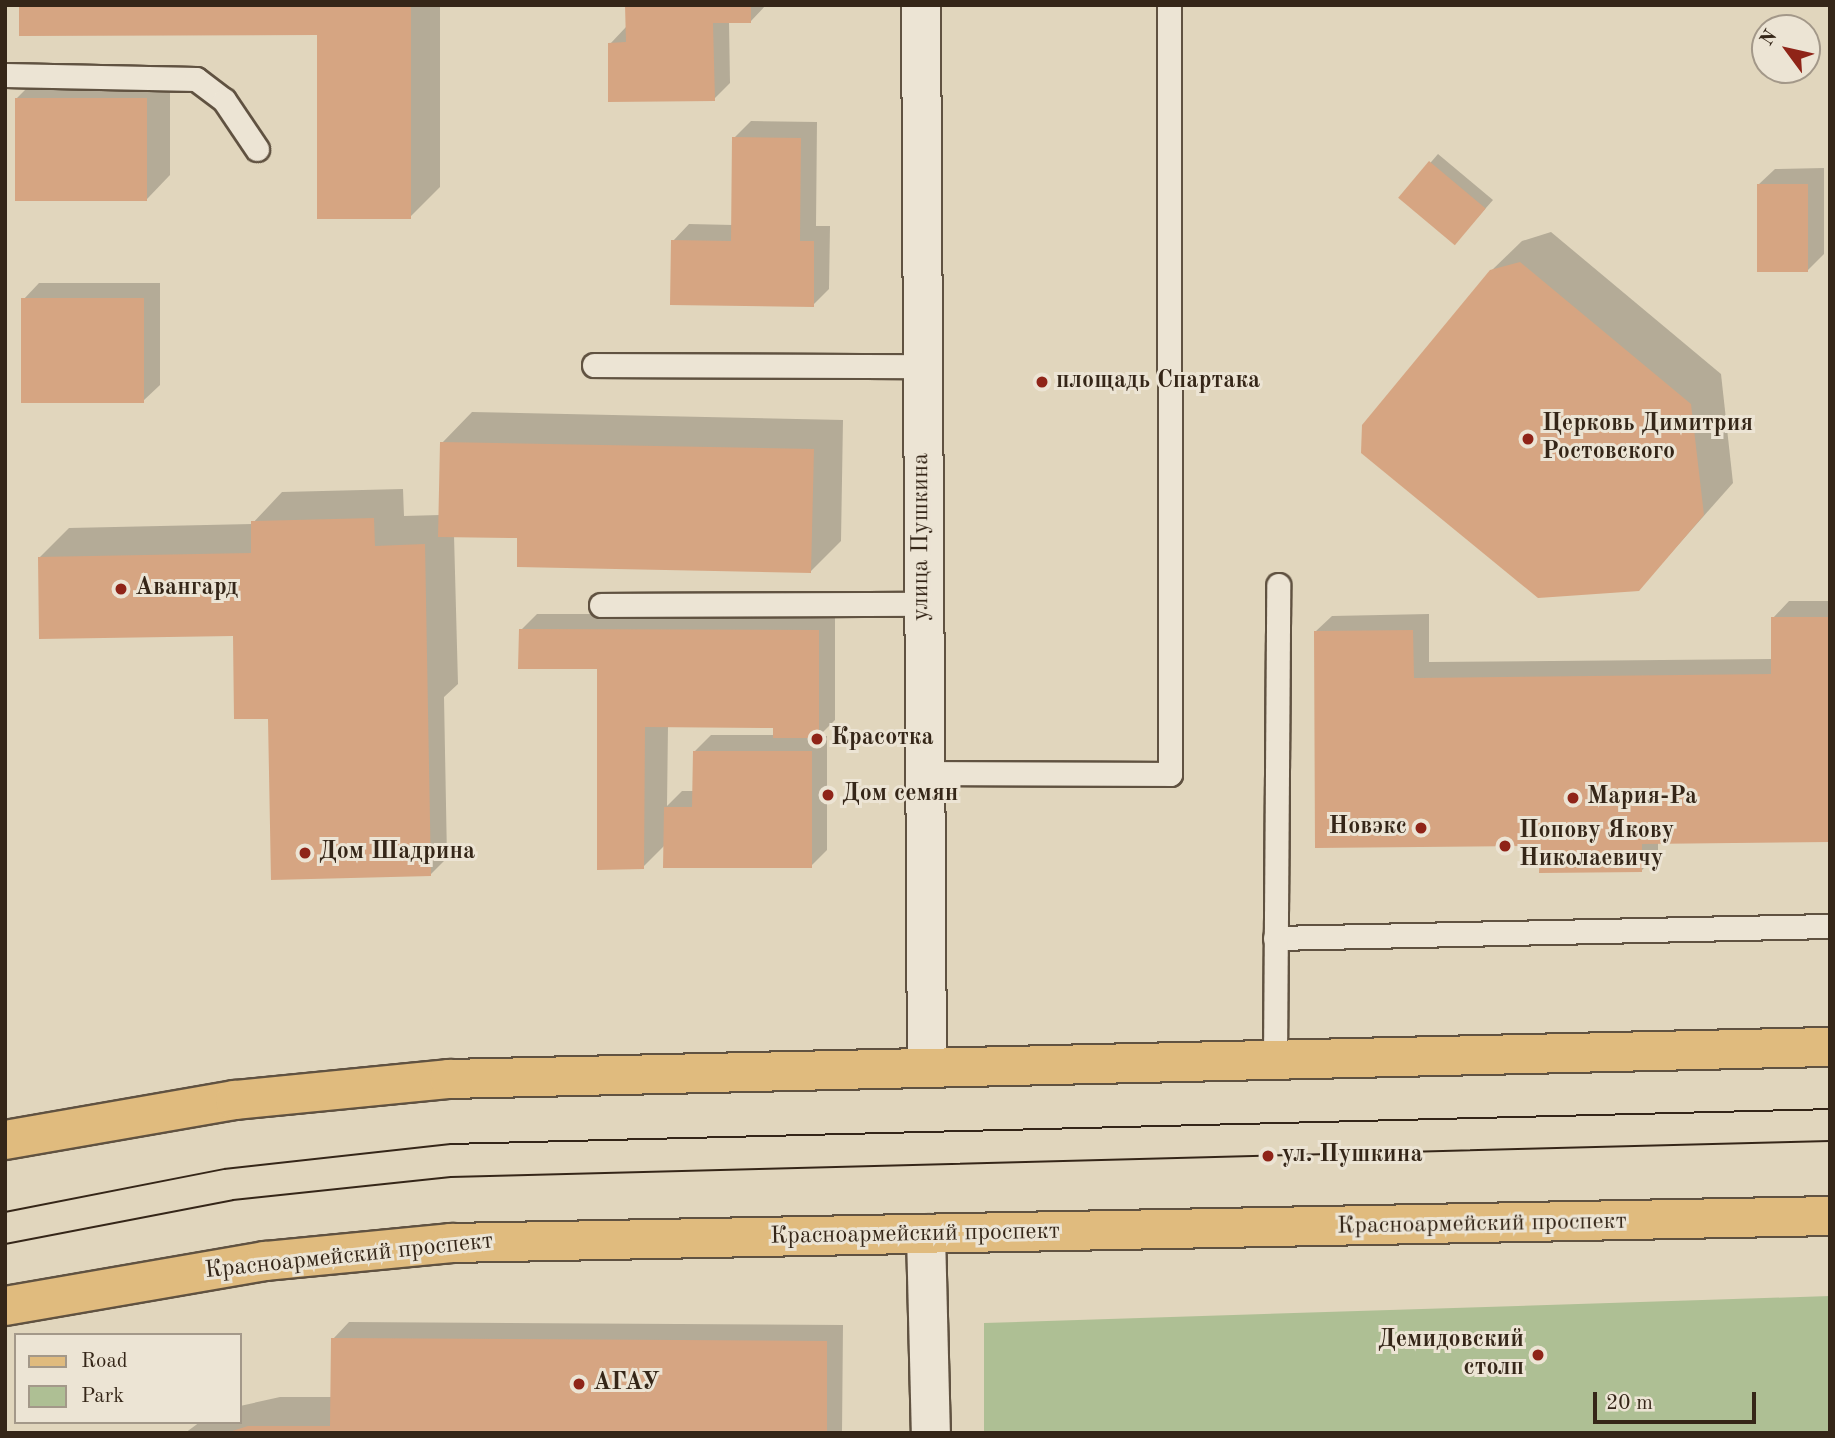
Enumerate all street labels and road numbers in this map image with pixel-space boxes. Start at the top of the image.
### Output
street label: улица Пушкина [908,453,936,621]
street label: Красноармейский проспект [1337,1208,1627,1242]
street label: Красноармейский проспект [770,1218,1060,1252]
street label: Красноармейский проспект [203,1228,495,1286]

